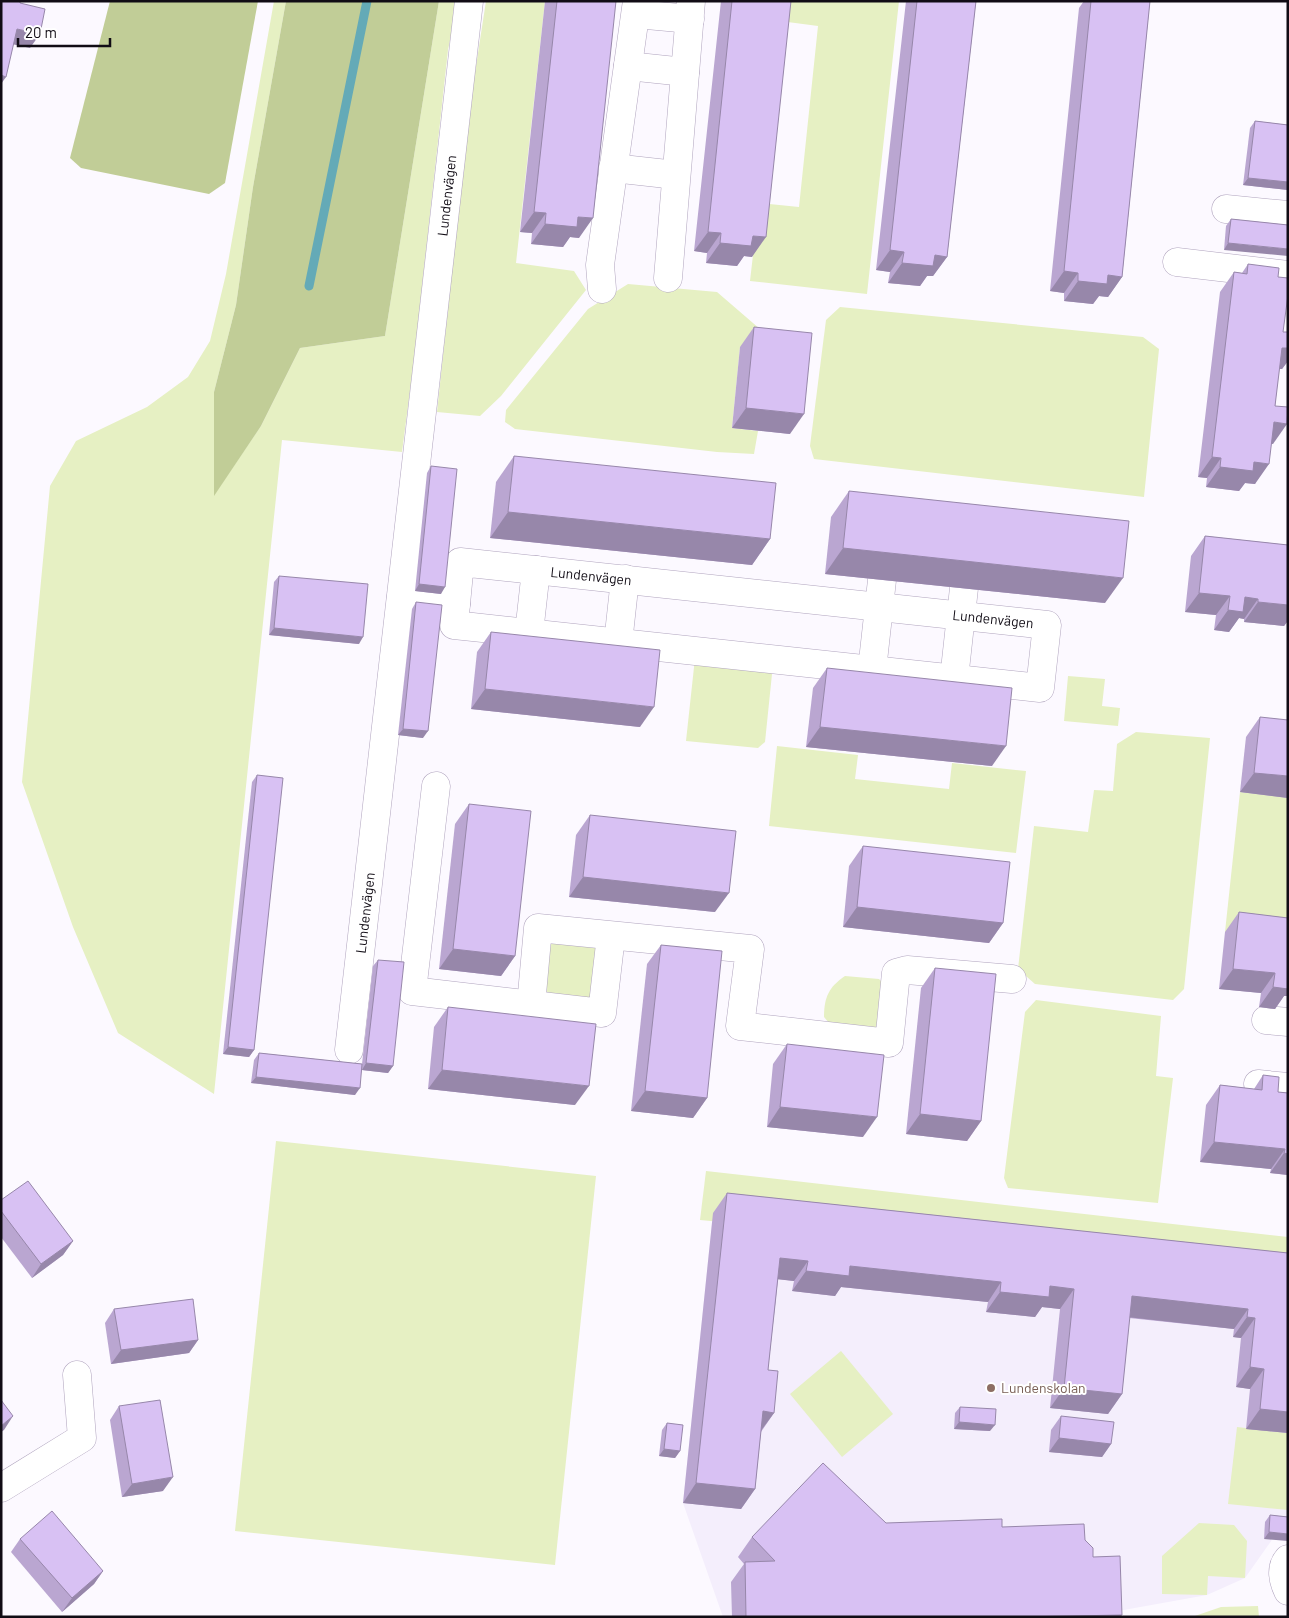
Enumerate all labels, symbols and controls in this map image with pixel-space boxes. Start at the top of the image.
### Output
scale bar [18,15,110,47]
text: 20 m [25,23,57,41]
street label: Lundenvägen [433,154,459,237]
street label: Lundenvägen [550,563,633,588]
street label: Lundenvägen [952,606,1035,631]
street label: Lundenvägen [352,871,378,954]
place label: Lundenskolan [1001,1379,1086,1396]
marker: Lundenskolan [985,1382,997,1394]

